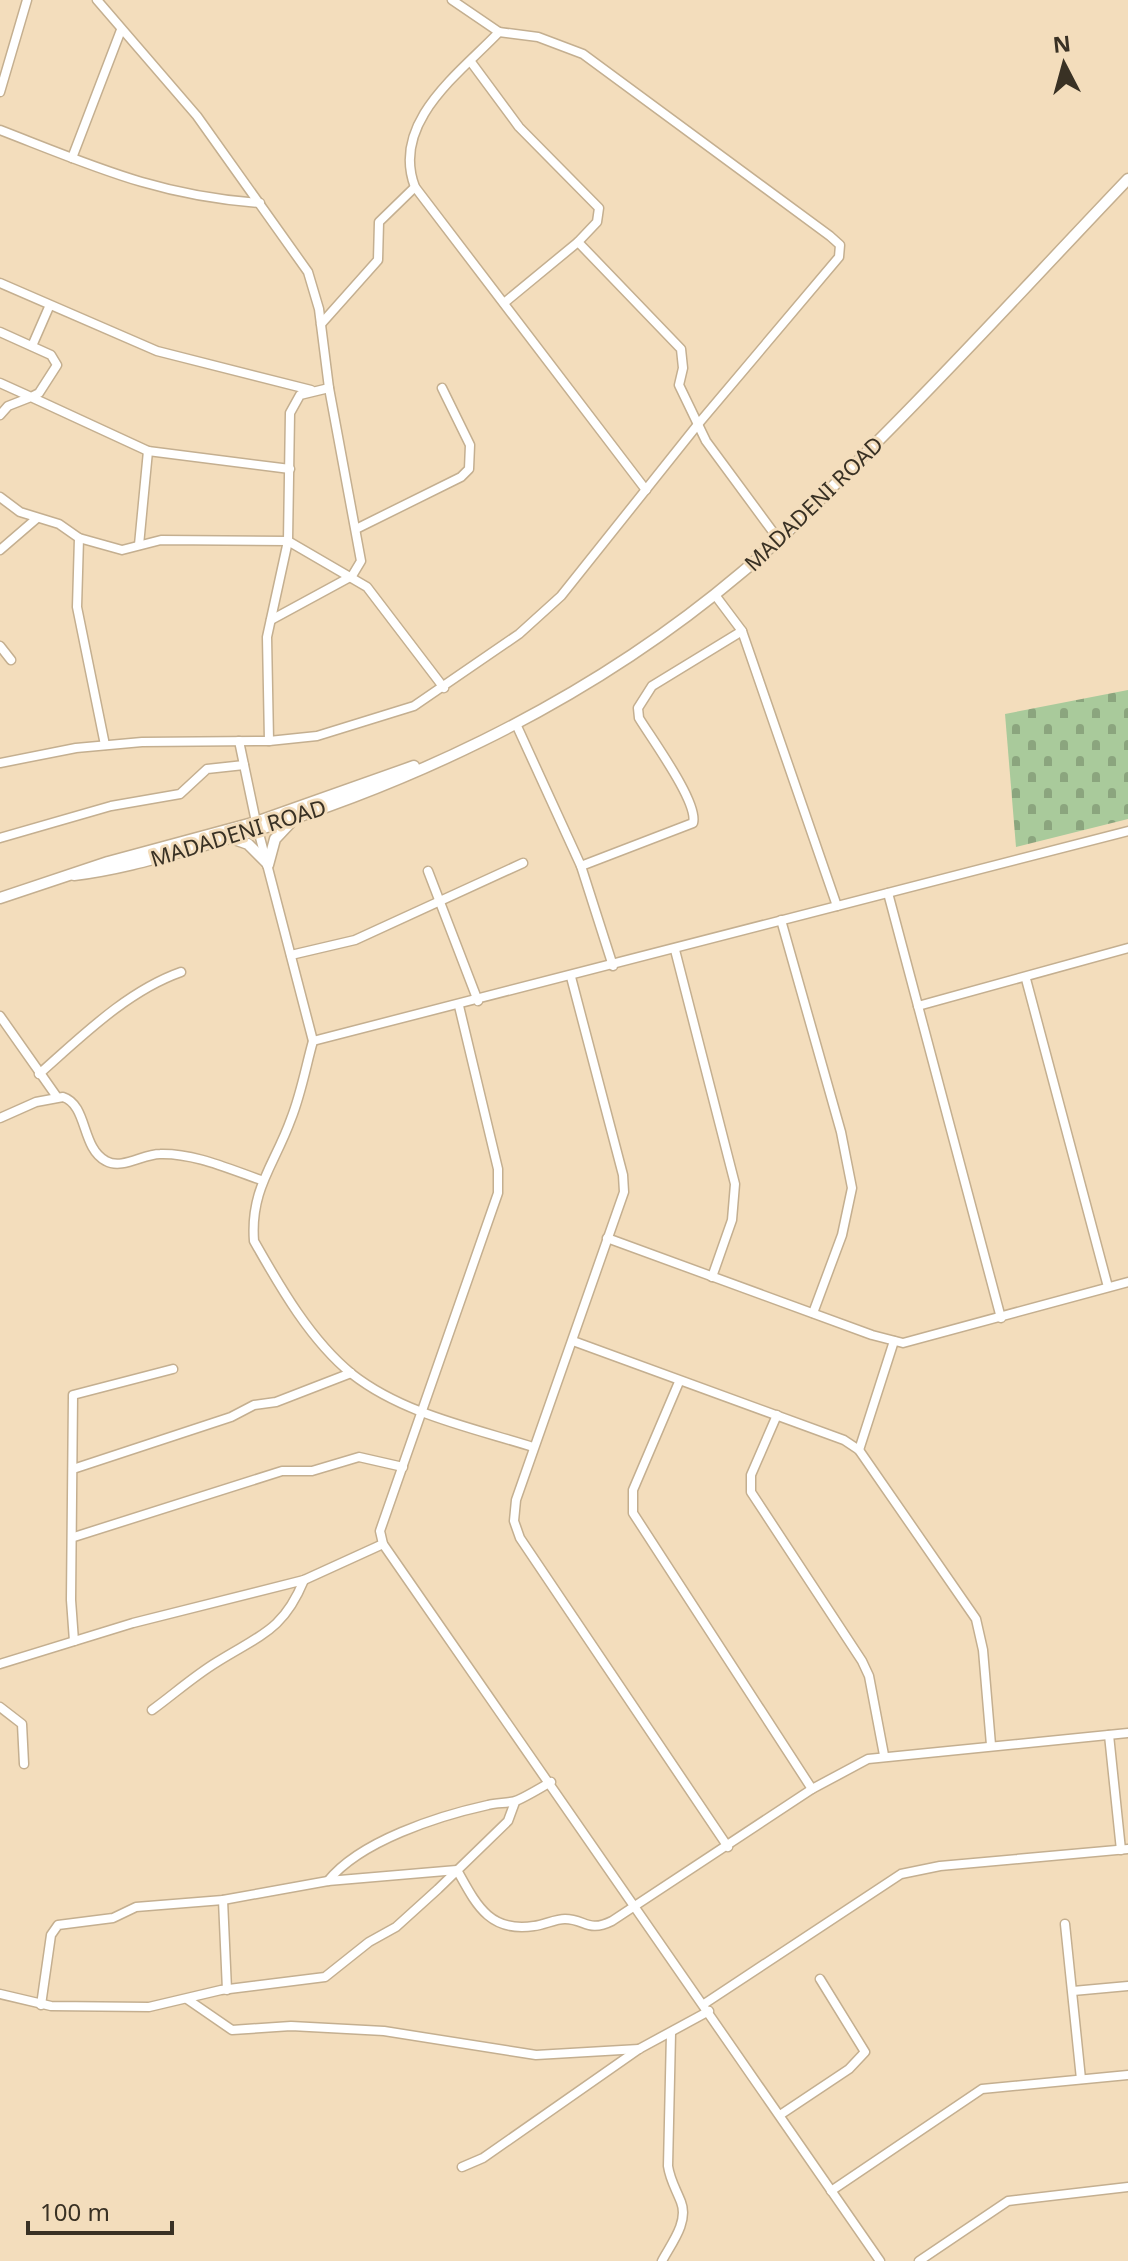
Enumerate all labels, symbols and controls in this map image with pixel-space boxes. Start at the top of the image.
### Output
north arrow [1024,24,1104,104]
text: N [1051,27,1072,59]
street label: MADADENI ROAD [737,429,889,577]
street label: MADADENI ROAD [146,791,330,873]
scale bar [28,2185,172,2235]
text: 100 m [40,2195,110,2228]

